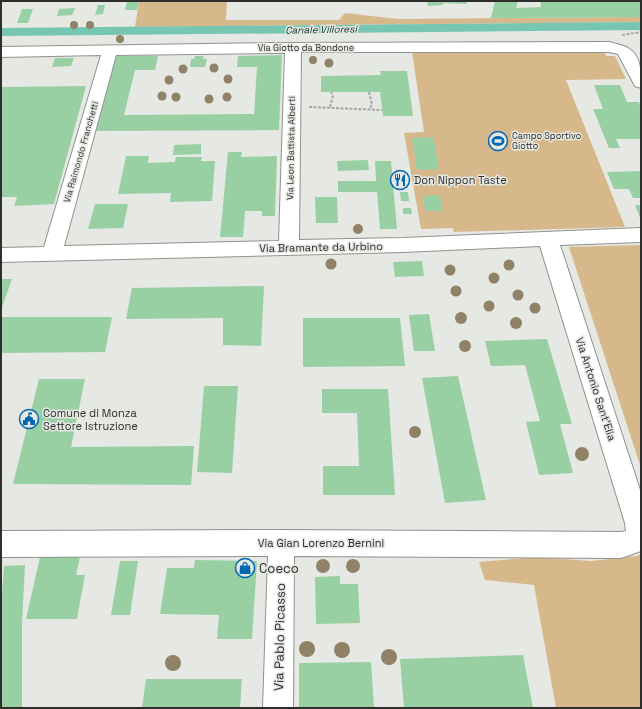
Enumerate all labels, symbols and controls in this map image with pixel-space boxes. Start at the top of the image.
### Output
water label: Canale Villoresi [285,22,359,37]
street label: Via Giotto da Bondone [258,42,354,54]
street label: Via Leon Battista Alberti [284,96,298,200]
street label: Via Raimondo Franchetti [61,100,101,204]
sports icon: Campo Sportivo Giotto [487,130,509,152]
place label: Campo Sportivo Giotto [512,130,582,152]
restaurant icon: Don Nippon Taste [389,169,411,191]
place label: Don Nippon Taste [414,173,507,187]
street label: Via Bramante da Urbino [259,239,383,255]
street label: Via Antonio Sant'Elia [573,335,620,443]
place label: Comune di Monza Settore Istruzione [43,406,138,433]
public building icon: Comune di Monza Settore Istruzione [18,408,40,430]
street label: Via Gian Lorenzo Bernini [258,536,385,550]
shop icon: Coeco [234,557,256,579]
place label: Coeco [259,560,299,577]
street label: Via Pablo Picasso [270,583,289,691]

